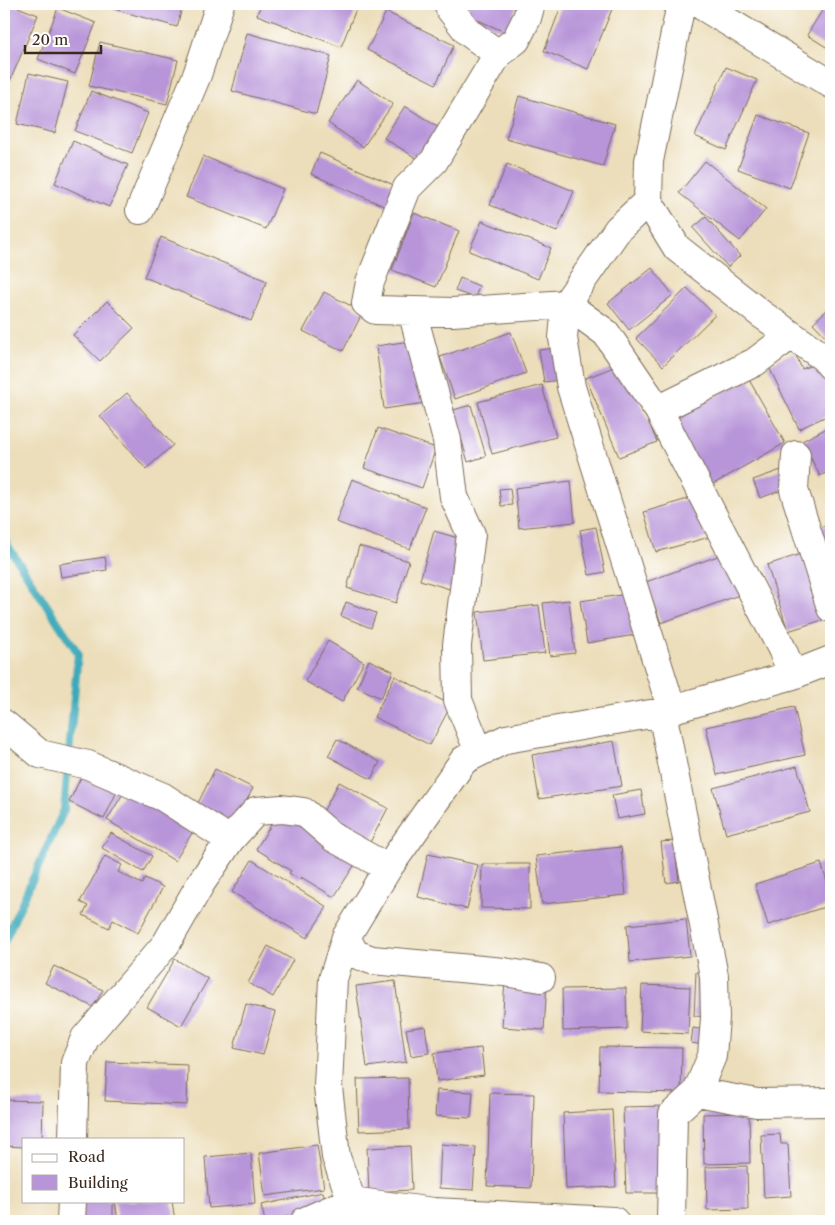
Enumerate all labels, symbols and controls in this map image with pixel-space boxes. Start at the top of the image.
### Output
scale bar [25,22,101,54]
text: 20 m [32,30,68,49]
legend [22,1138,185,1202]
text: Road [68,1147,105,1166]
text: Building [68,1173,128,1192]

